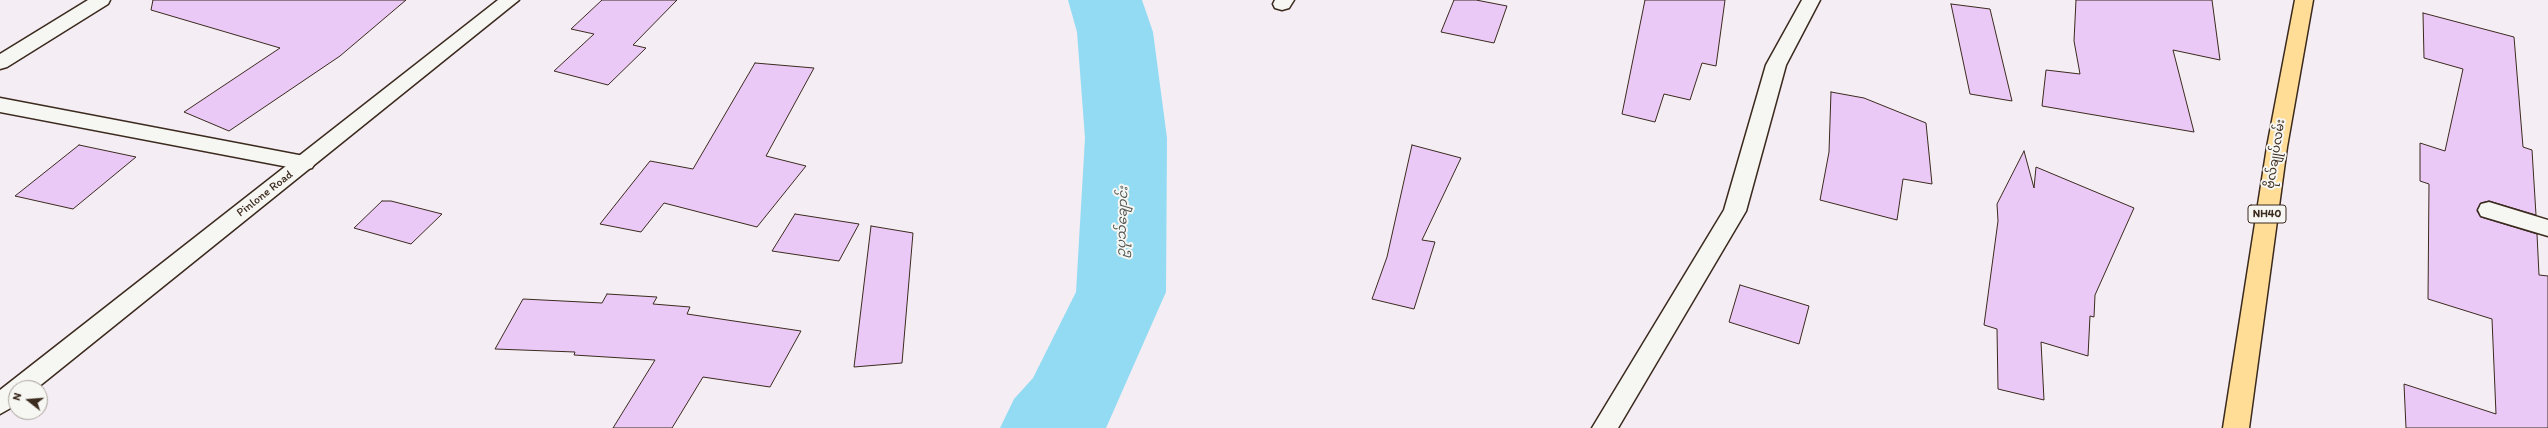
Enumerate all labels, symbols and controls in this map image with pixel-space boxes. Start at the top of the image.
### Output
street label: ဗိုလ်ချုပ်လမ်း [2263,118,2289,190]
street label: Pinlone Road [234,168,296,220]
water label: ဥပုသ်ချောင်း [1114,186,1132,258]
road number: NH40 [2248,205,2286,223]
north arrow [8,380,48,420]
text: N [10,391,24,402]

